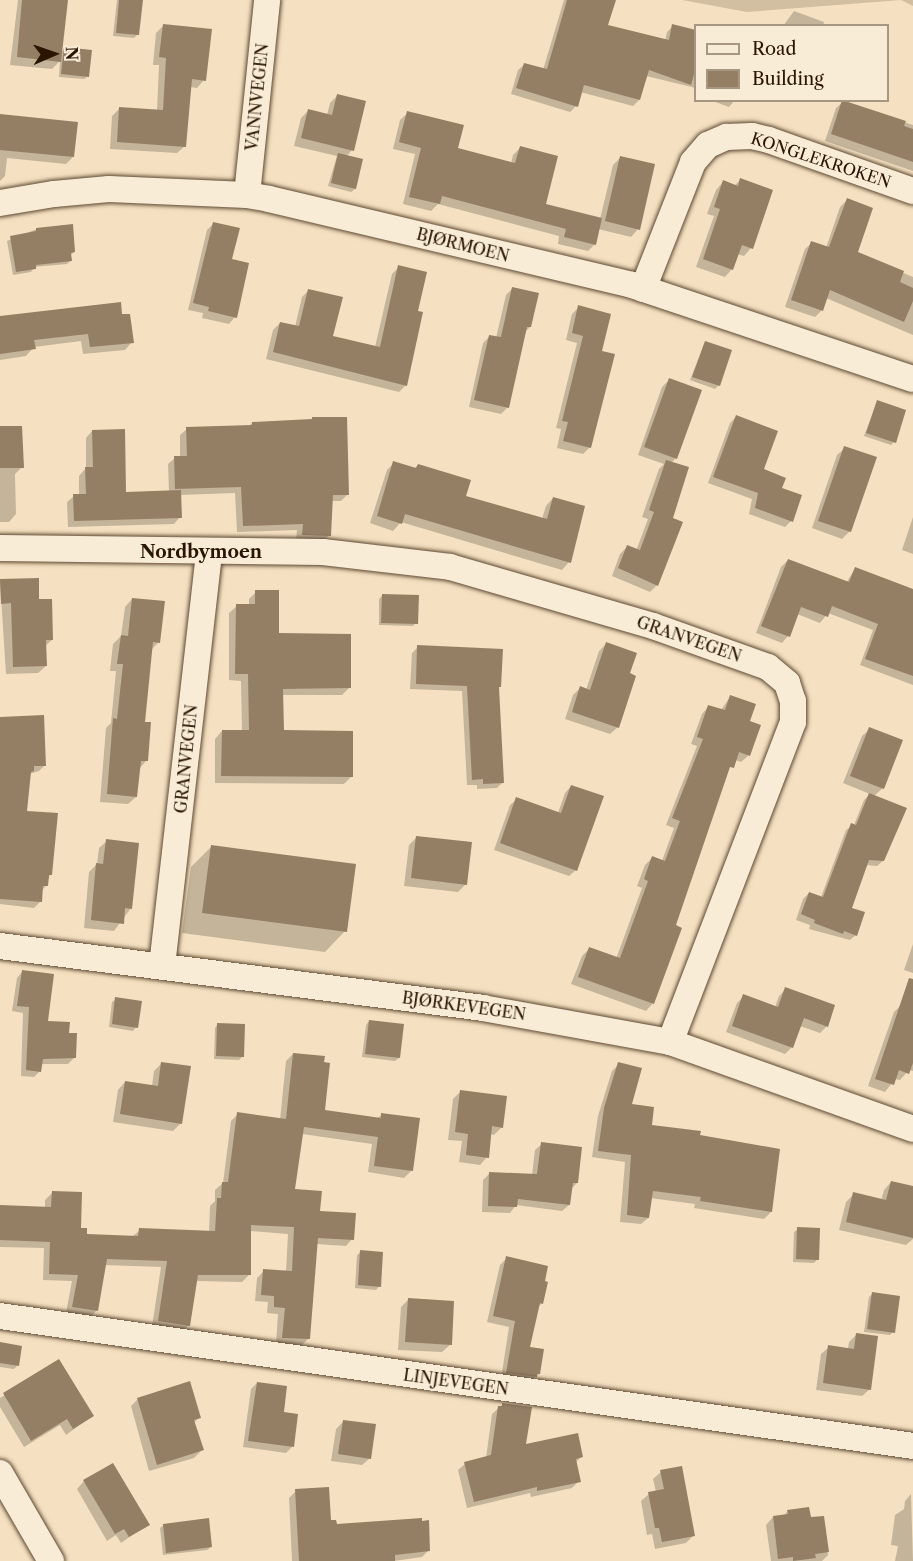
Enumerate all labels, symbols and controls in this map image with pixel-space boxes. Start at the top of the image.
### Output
north arrow [24,24,84,84]
legend [694,24,889,102]
text: Road [752,38,797,60]
street label: VANNVEGEN [242,42,272,152]
text: N [62,46,82,61]
text: Building [752,68,824,90]
street label: KONGLEKROKEN [749,128,893,192]
street label: BJØRMOEN [415,224,511,266]
district label: Nordbymoen [140,541,262,563]
street label: GRANVEGEN [634,612,744,666]
street label: GRANVEGEN [171,704,201,814]
street label: BJØRKEVEGEN [401,988,527,1024]
street label: LINJEVEGEN [402,1365,510,1399]

